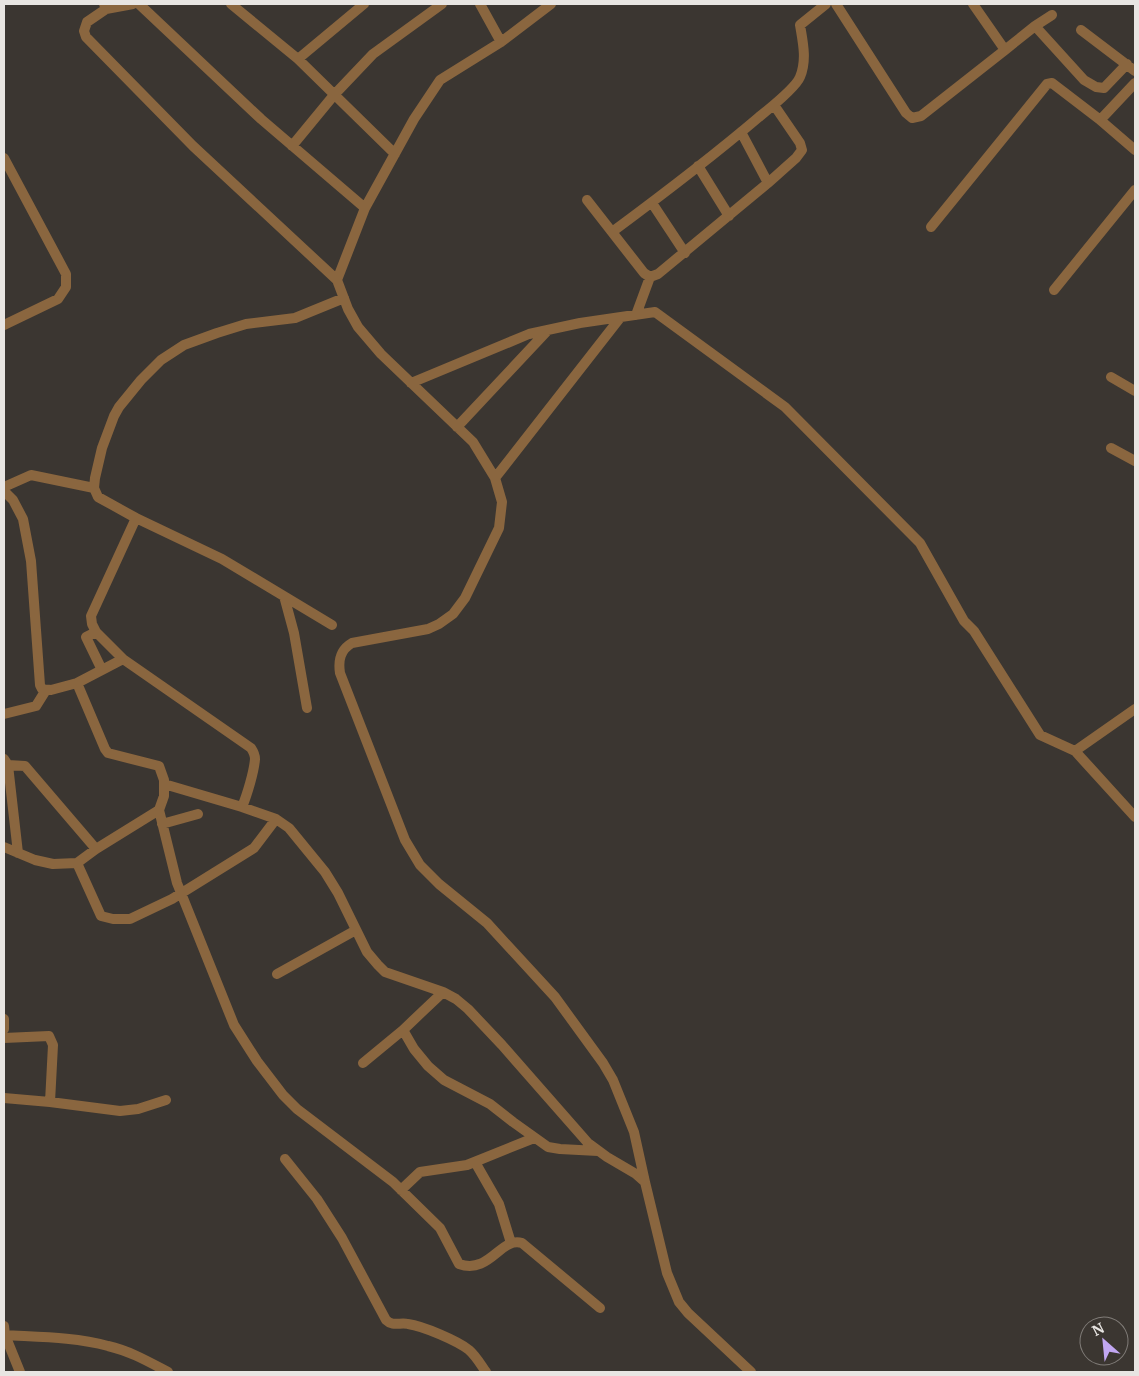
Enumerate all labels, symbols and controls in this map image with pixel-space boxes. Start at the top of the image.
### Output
north arrow [1079,1316,1129,1366]
text: N [1089,1319,1107,1340]

